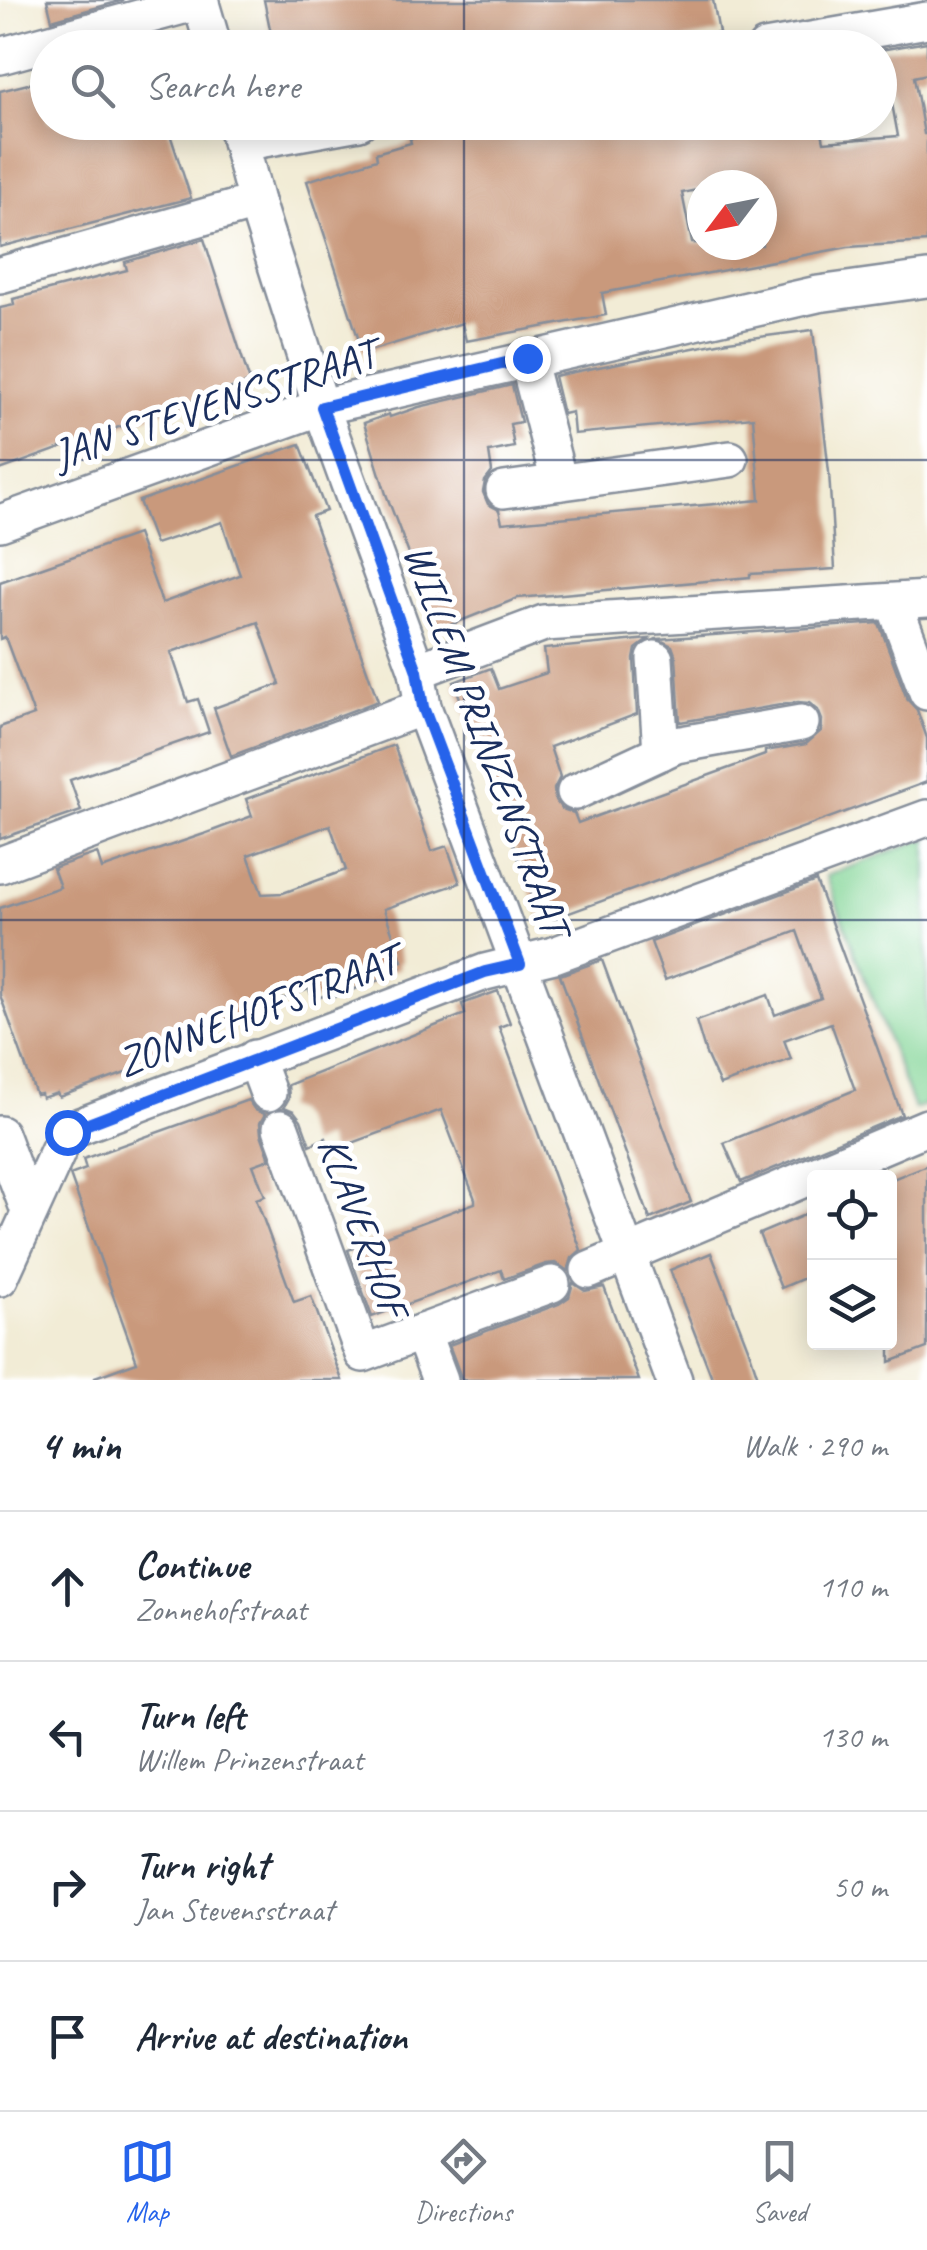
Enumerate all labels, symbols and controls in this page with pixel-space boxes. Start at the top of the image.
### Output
search box [30,30,897,140]
icon: search [65,58,120,113]
text: Search here [145,62,300,109]
north arrow [687,170,777,260]
street label: JAN STEVENSSTRAAT [45,324,392,482]
route end [505,336,551,382]
street label: WILLEM PRINZENSTRAAT [391,537,585,950]
street label: ZONNEHOFSTRAAT [109,930,416,1089]
route start [45,1110,91,1156]
street label: KLAVERHOF [306,1129,422,1330]
map controls [807,1170,897,1350]
button: locate [807,1170,897,1260]
button: layers [807,1260,897,1350]
text: 4 min [40,1419,120,1472]
text: Walk · 290 m [743,1425,887,1466]
text: Continue [135,1542,249,1589]
icon: ahead [40,1559,95,1614]
text: 110 m [818,1566,887,1607]
text: Zonnehofstraat [135,1589,307,1630]
text: Turn left [135,1692,245,1739]
icon: left [40,1709,95,1764]
text: 130 m [818,1716,887,1757]
text: Willem Prinzenstraat [135,1739,363,1780]
text: Turn right [135,1842,269,1889]
icon: right [40,1859,95,1914]
text: 50 m [833,1866,887,1907]
text: Jan Stevensstraat [135,1889,334,1930]
icon: arrive [40,2009,95,2064]
text: Arrive at destination [135,2013,407,2060]
tab: Map [120,2134,175,2229]
tab: Directions [415,2134,512,2229]
tab: Saved [752,2134,807,2229]

